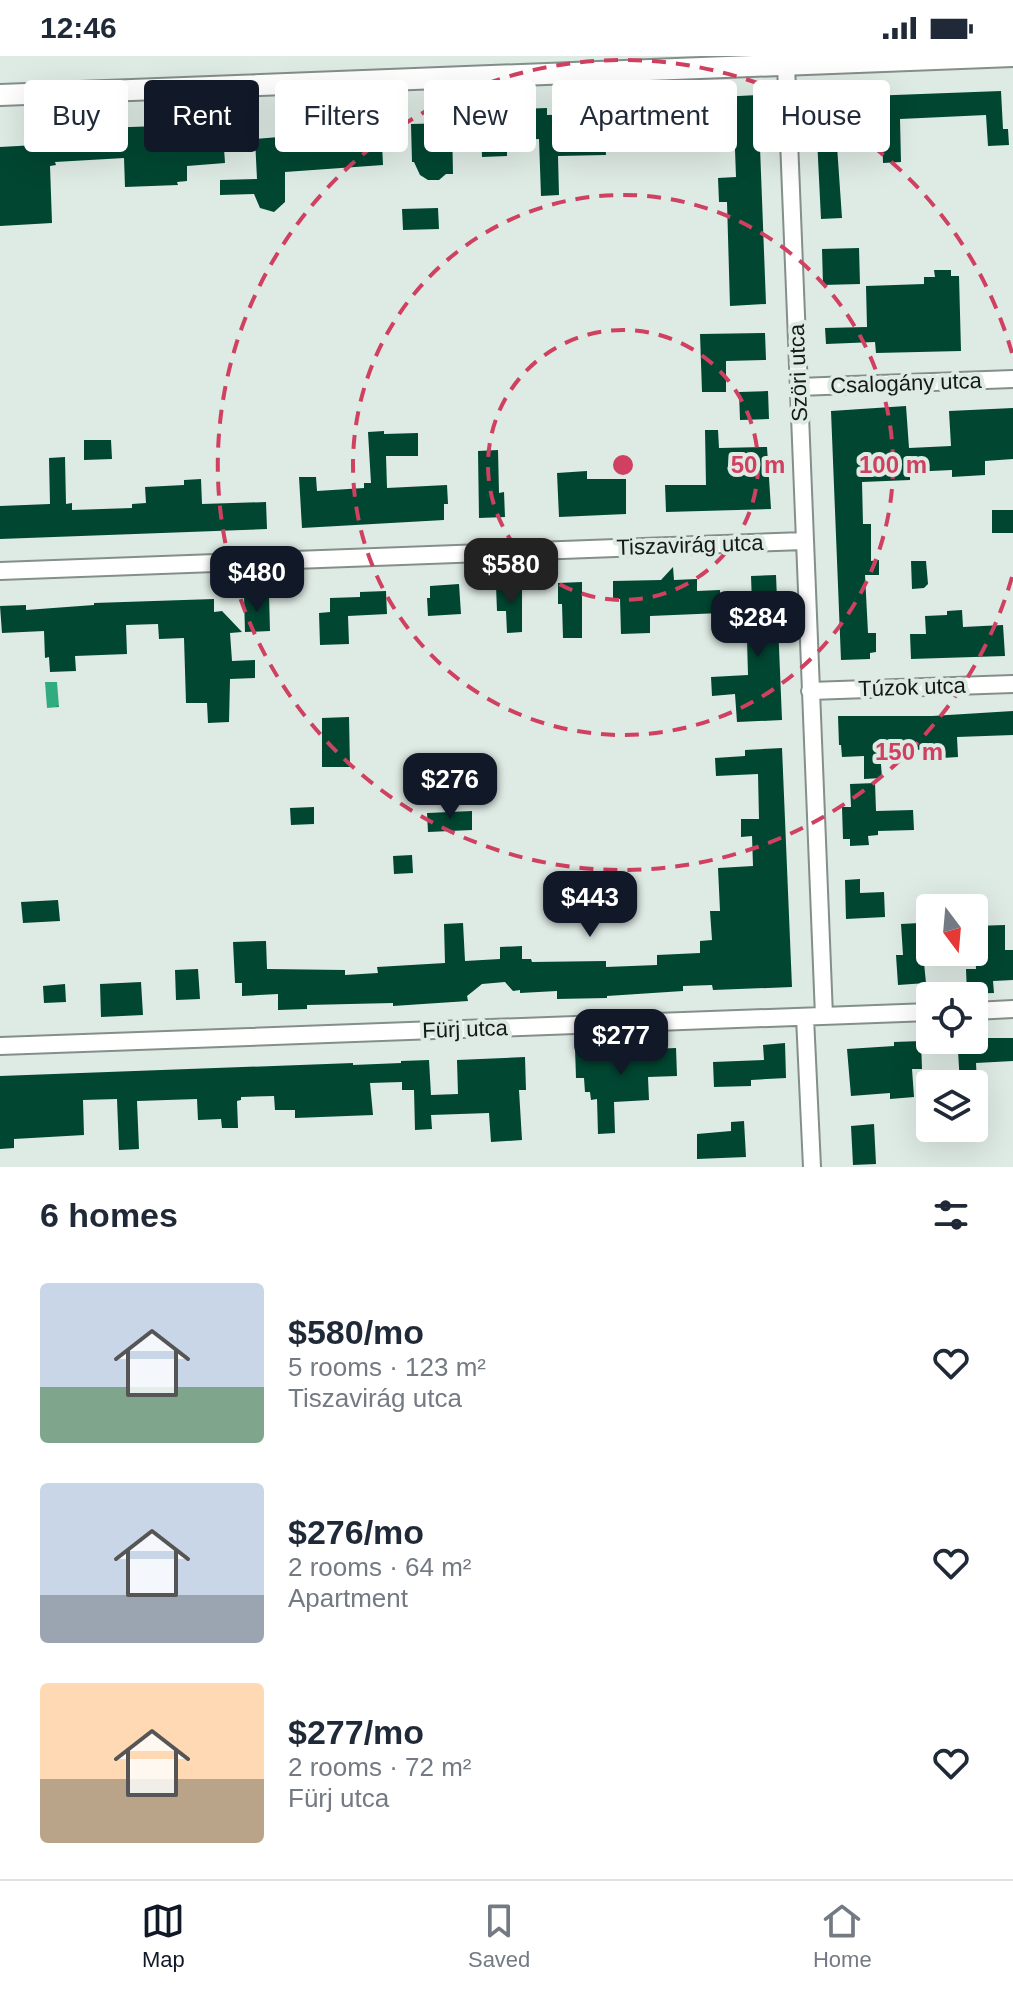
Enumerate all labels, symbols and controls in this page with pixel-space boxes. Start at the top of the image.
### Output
text: 12:46 [40,11,117,44]
chip: Buy [24,80,128,152]
chip: Rent [144,80,259,152]
chip: Filters [275,80,408,152]
chip: New [424,80,536,152]
chip: Apartment [552,80,737,152]
chip: House [753,80,890,152]
street label: Szöri utca [784,323,812,422]
street label: Csalogány utca [830,368,983,398]
centre of rings [609,451,637,479]
text: 50 m [731,451,785,478]
text: 100 m [859,451,927,478]
street label: Tiszavirág utca [616,530,765,560]
pin: $580 [464,538,558,606]
pin: $480 [210,546,304,614]
text: $580 [482,549,540,579]
text: $480 [228,557,286,587]
pin: $284 [711,591,805,659]
text: $284 [729,602,787,632]
street label: Túzok utca [858,673,967,701]
text: 150 m [875,738,943,765]
pin: $276 [403,753,497,821]
text: $276 [421,764,479,794]
pin: $443 [543,871,637,939]
text: $443 [561,882,619,912]
north arrow [916,894,988,966]
map controls [916,894,988,1142]
button: locate [916,982,988,1054]
pin: $277 [574,1009,668,1077]
street label: Fürj utca [422,1015,509,1043]
text: $277 [592,1020,650,1050]
button: layers [916,1070,988,1142]
icon: filters [929,1193,973,1237]
text: 6 homes [40,1196,178,1234]
text: $580/mo [288,1313,424,1351]
icon: home [104,1315,200,1411]
icon: heart [929,1341,973,1385]
text: 5 rooms · 123 m² [288,1352,486,1382]
text: Tiszavirág utca [288,1383,462,1413]
text: $276/mo [288,1513,424,1551]
icon: home [104,1515,200,1611]
icon: heart [929,1541,973,1585]
text: 2 rooms · 64 m² [288,1552,472,1582]
text: Apartment [288,1583,408,1613]
text: $277/mo [288,1713,424,1751]
icon: home [104,1715,200,1811]
icon: heart [929,1741,973,1785]
text: 2 rooms · 72 m² [288,1752,472,1782]
text: Fürj utca [288,1783,389,1813]
tab: Map [141,1899,185,1973]
tab: Saved [468,1899,530,1973]
tab: Home [813,1899,872,1973]

